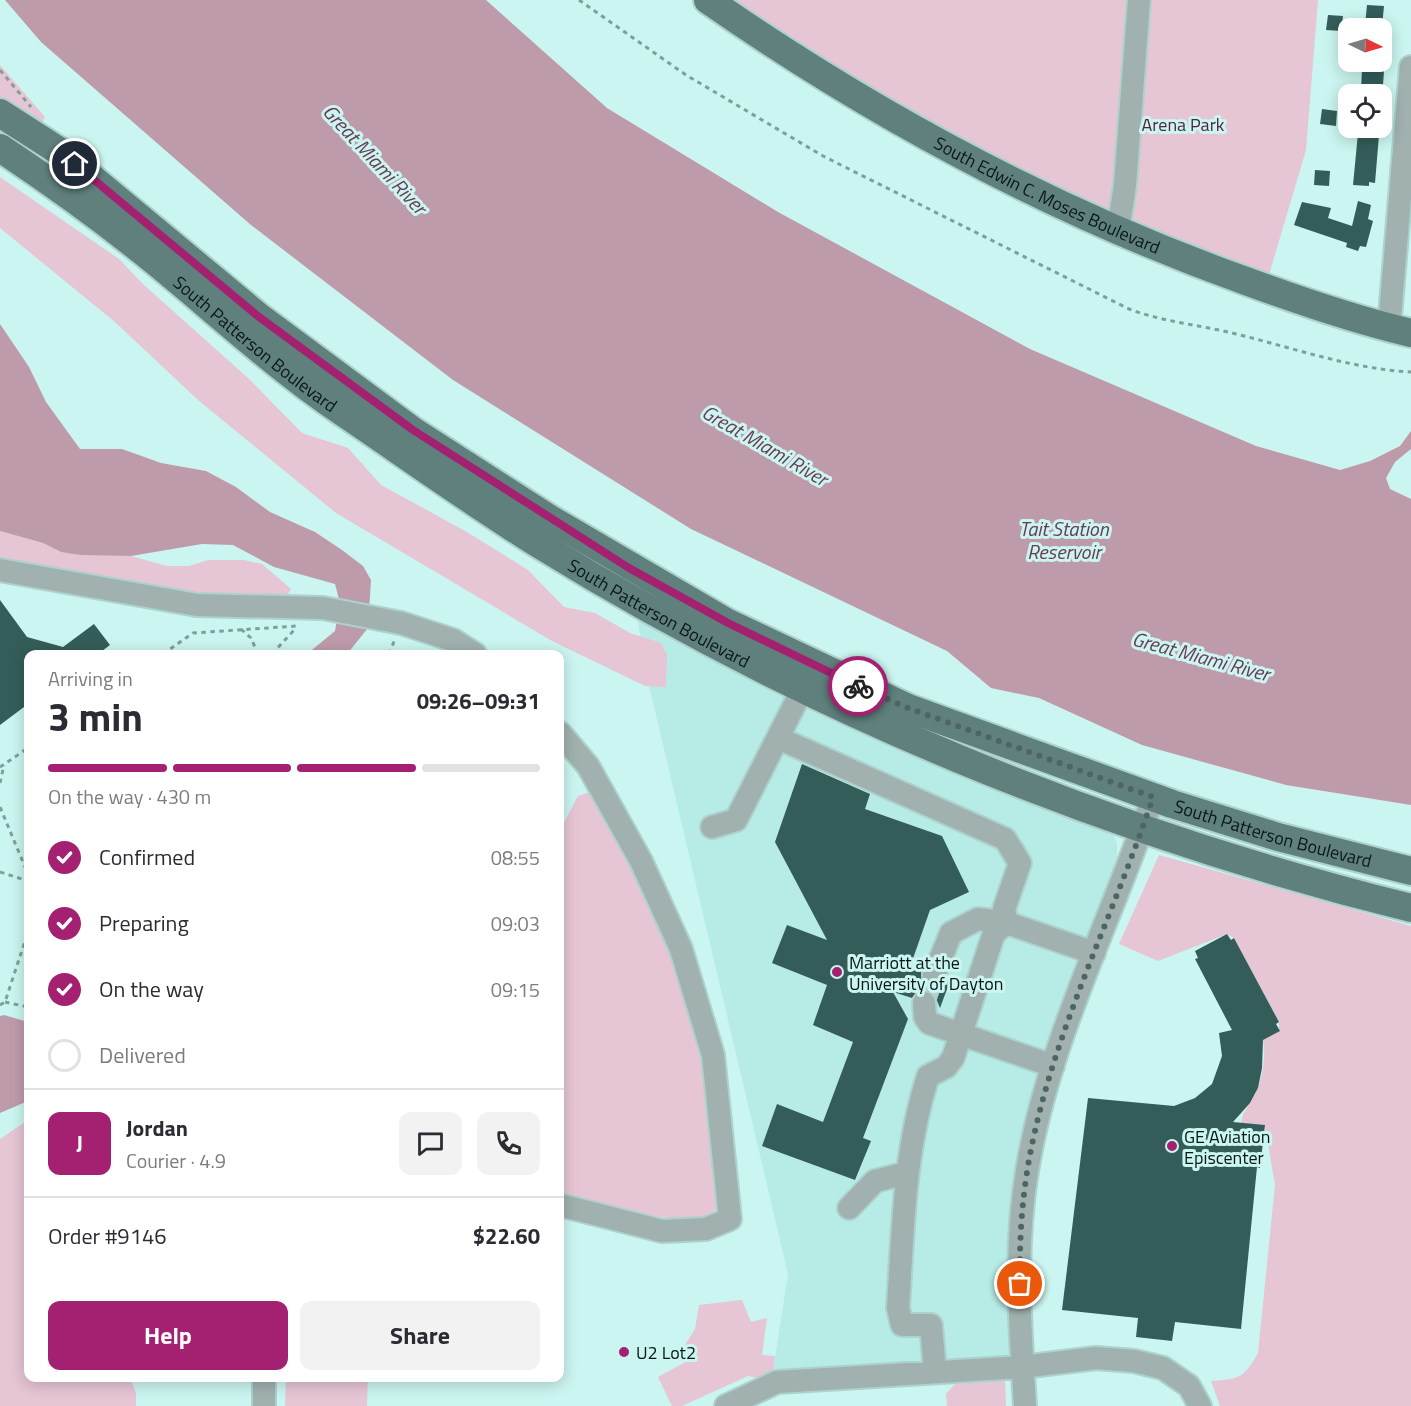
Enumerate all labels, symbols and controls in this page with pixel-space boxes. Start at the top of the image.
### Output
north arrow [1338,18,1392,72]
map controls [1338,18,1392,138]
button: locate [1338,84,1392,138]
water label: Great Miami River [316,97,436,223]
park label: Arena Park [1142,111,1225,138]
street label: South Edwin C. Moses Boulevard [929,129,1165,260]
pin [49,138,100,189]
icon: home [58,147,91,180]
street label: South Patterson Boulevard [168,269,343,418]
water label: Great Miami River [696,396,836,495]
water label: Tait Station Reservoir [1019,513,1110,567]
street label: South Patterson Boulevard [563,552,755,674]
water label: Great Miami River [1129,623,1276,690]
courier [828,656,888,716]
text: Arriving in [48,663,133,694]
icon: bike [842,670,875,703]
text: 09:26–09:31 [417,684,540,718]
text: 3 min [48,687,143,746]
text: On the way · 430 m [48,781,211,812]
street label: South Patterson Boulevard [1171,792,1375,874]
text: Confirmed [99,840,195,874]
icon: check [48,841,81,874]
text: 08:55 [491,842,540,873]
text: Preparing [99,906,189,940]
icon: check [48,907,81,940]
text: 09:03 [491,908,540,939]
place label: Marriott at the University of Dayton [849,949,1003,997]
marker: Marriott at the University of Dayton [830,965,844,979]
text: On the way [99,972,204,1006]
icon: check [48,973,81,1006]
text: 09:15 [491,974,540,1005]
text: Delivered [99,1038,186,1072]
text: Jordan [126,1111,188,1145]
button: chat [399,1112,462,1175]
button: phone [477,1112,540,1175]
place label: GE Aviation Episcenter [1184,1123,1270,1171]
text: J [76,1126,83,1160]
marker: GE Aviation Episcenter [1165,1139,1179,1153]
text: Courier · 4.9 [126,1145,226,1176]
text: Order #9146 [48,1219,167,1253]
text: $22.60 [473,1219,540,1253]
pin [994,1258,1045,1309]
icon: bag [1003,1267,1036,1300]
button: Help [48,1301,288,1370]
button: Share [300,1301,540,1370]
place label: U2 Lot2 [636,1339,696,1366]
marker: U2 Lot2 [617,1345,631,1359]

